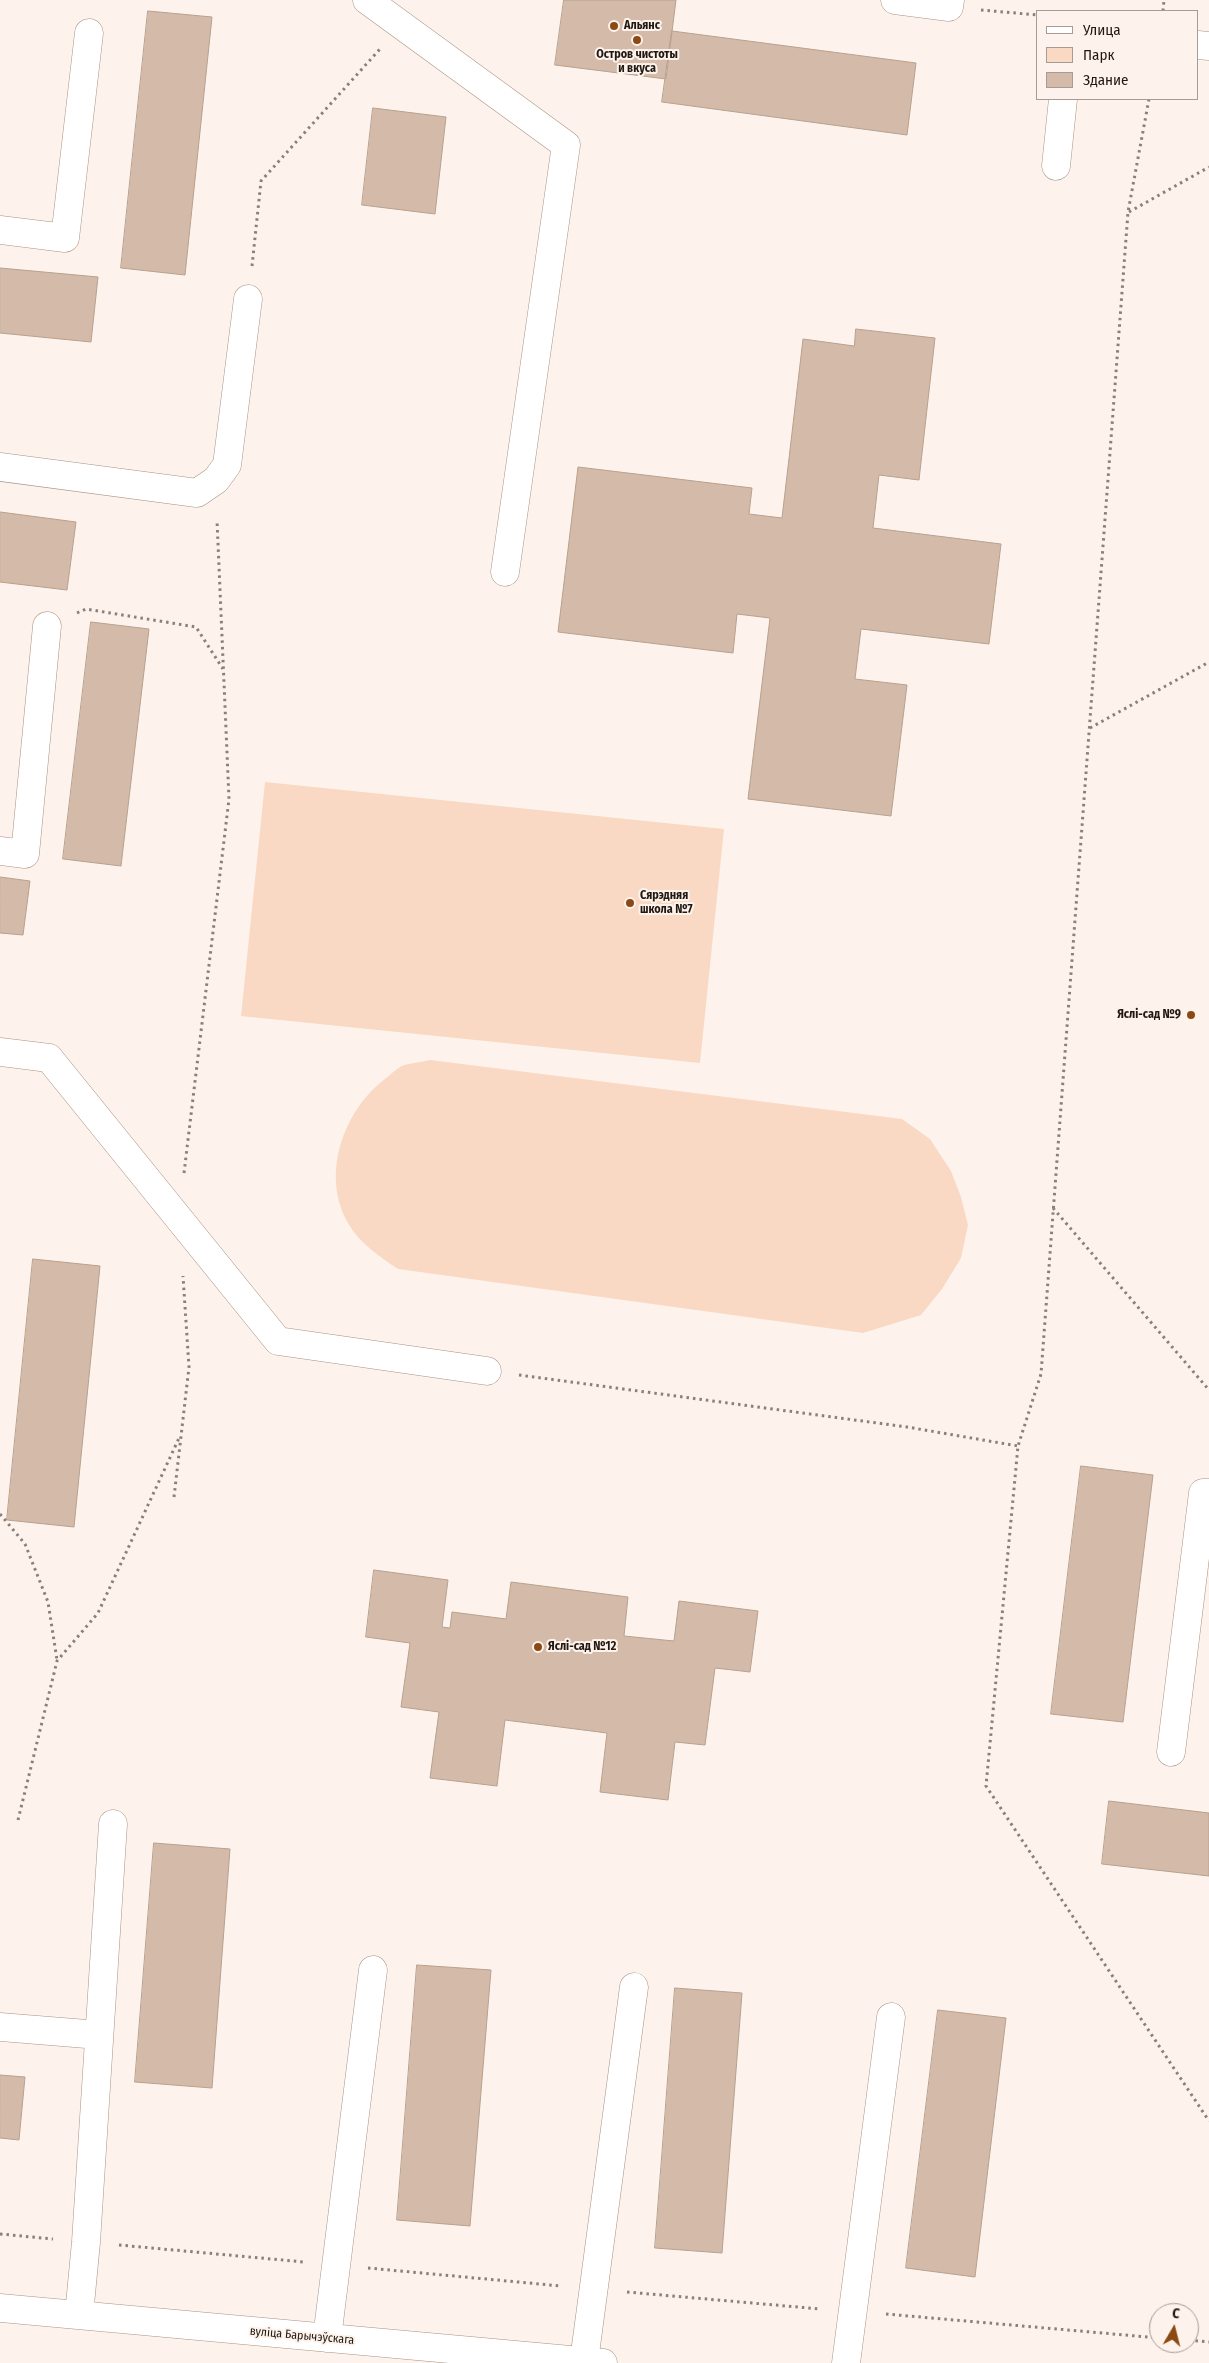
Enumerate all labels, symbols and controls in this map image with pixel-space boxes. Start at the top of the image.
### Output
legend [1036,10,1199,100]
place label: Альянс [624,19,660,33]
marker: Альянс [608,20,620,32]
text: Улица [1083,21,1121,39]
marker: Остров чистоты и вкуса [631,34,643,46]
text: Парк [1083,46,1114,64]
place label: Остров чистоты и вкуса [596,48,678,76]
text: Здание [1083,71,1129,89]
place label: Сярэдняя школа №7 [640,889,693,917]
marker: Сярэдняя школа №7 [624,897,636,909]
place label: Яслі-сад №9 [1117,1008,1181,1022]
marker: Яслі-сад №9 [1185,1009,1197,1021]
place label: Яслі-сад №12 [548,1640,616,1654]
marker: Яслі-сад №12 [532,1641,544,1653]
north arrow [1149,2303,1199,2353]
text: С [1171,2305,1181,2323]
street label: вуліца Барычэўскага [249,2324,355,2348]

